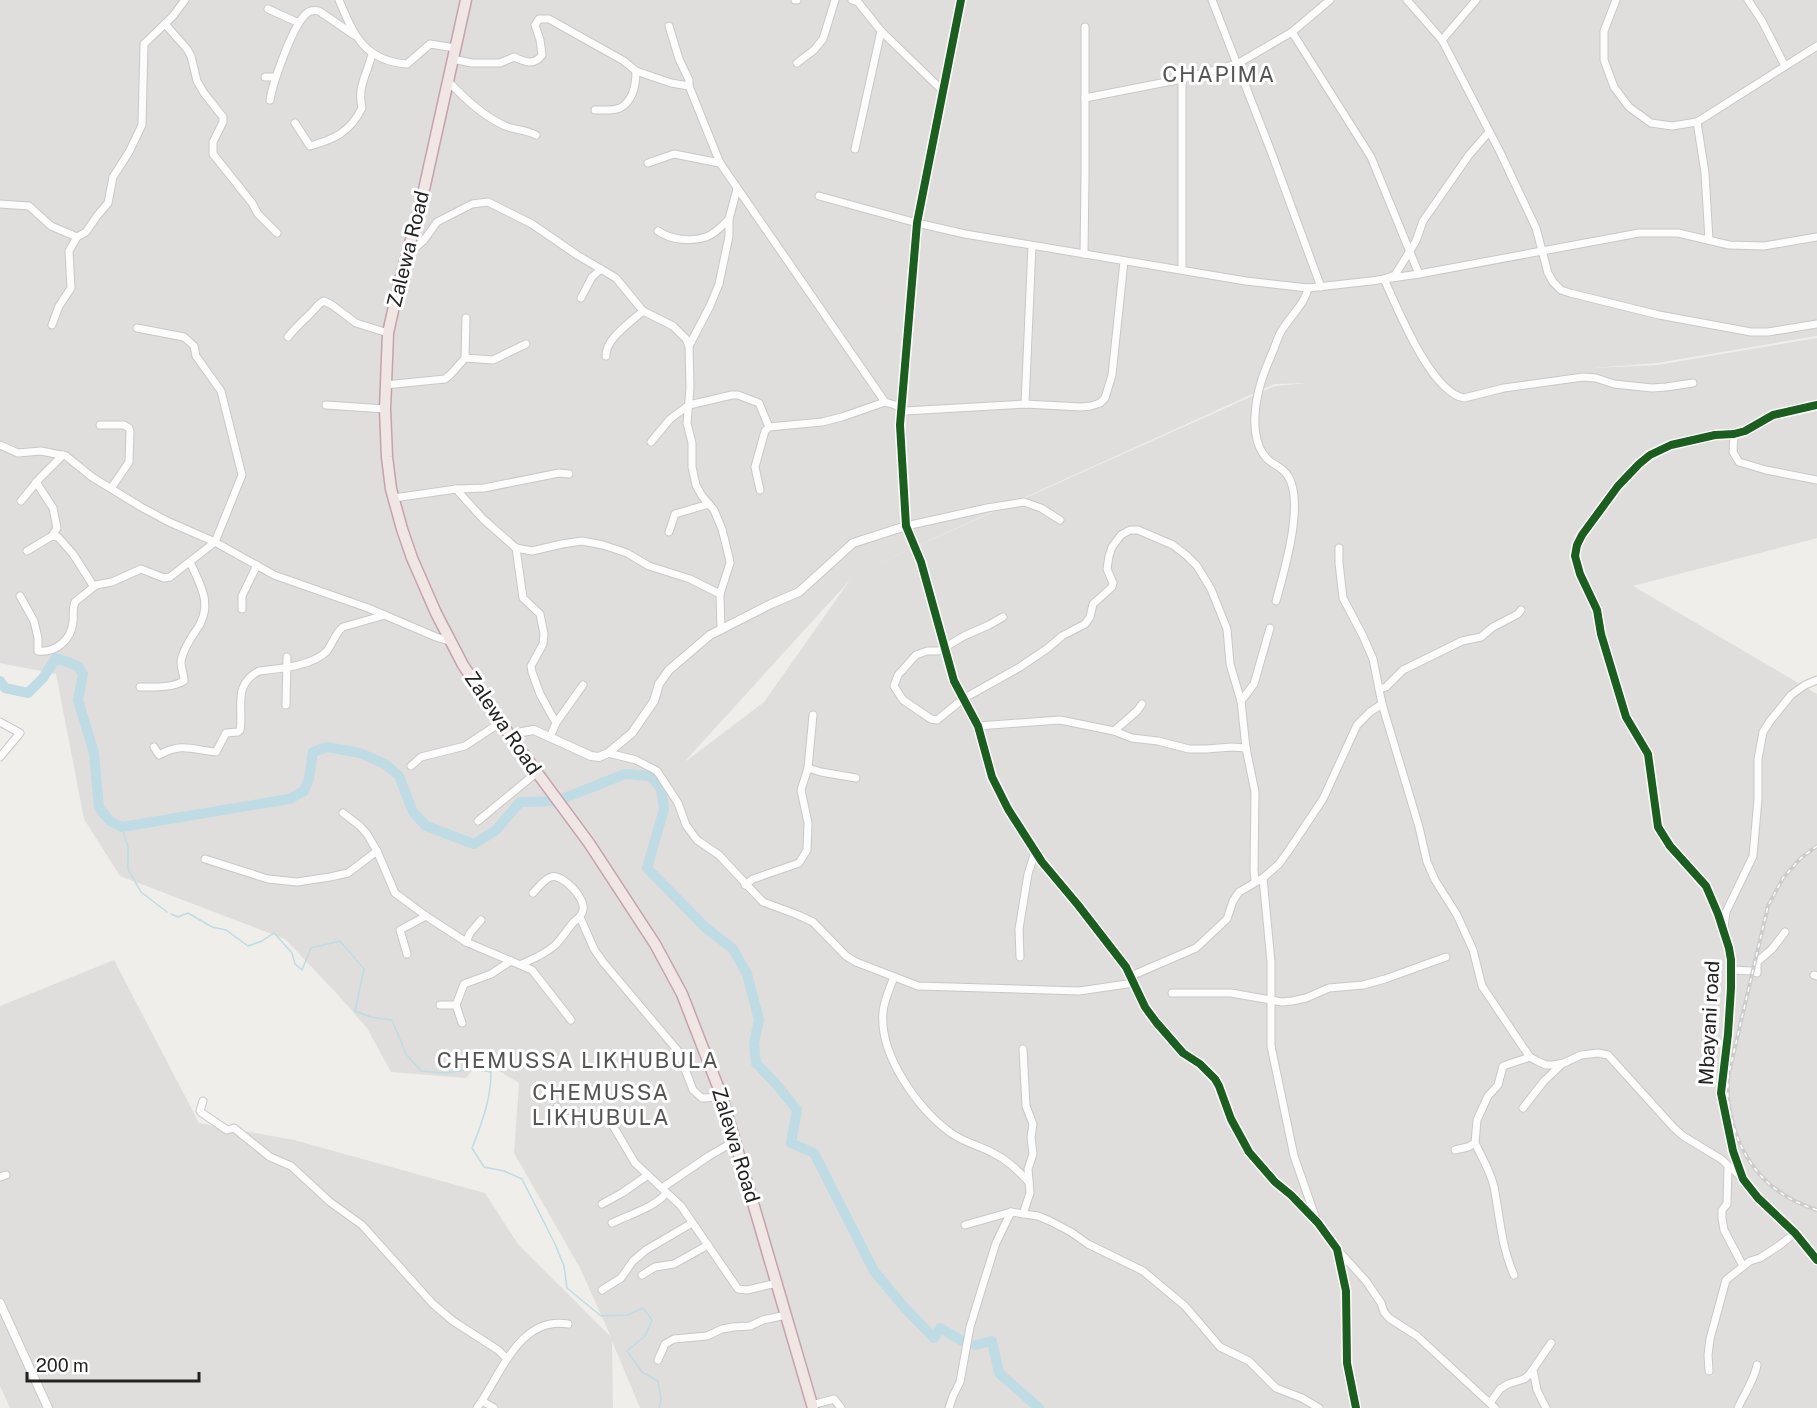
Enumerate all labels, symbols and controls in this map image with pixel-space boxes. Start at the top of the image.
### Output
district label: CHAPIMA [1162,61,1276,87]
street label: Zalewa Road [382,188,434,310]
street label: Zalewa Road [460,667,546,779]
street label: Mbayani road [1694,960,1724,1086]
district label: CHEMUSSA LIKHUBULA [437,1047,719,1073]
district label: CHEMUSSA LIKHUBULA [532,1079,670,1130]
street label: Zalewa Road [707,1084,765,1206]
scale bar [27,1345,200,1383]
text: 200 m [36,1355,89,1376]

